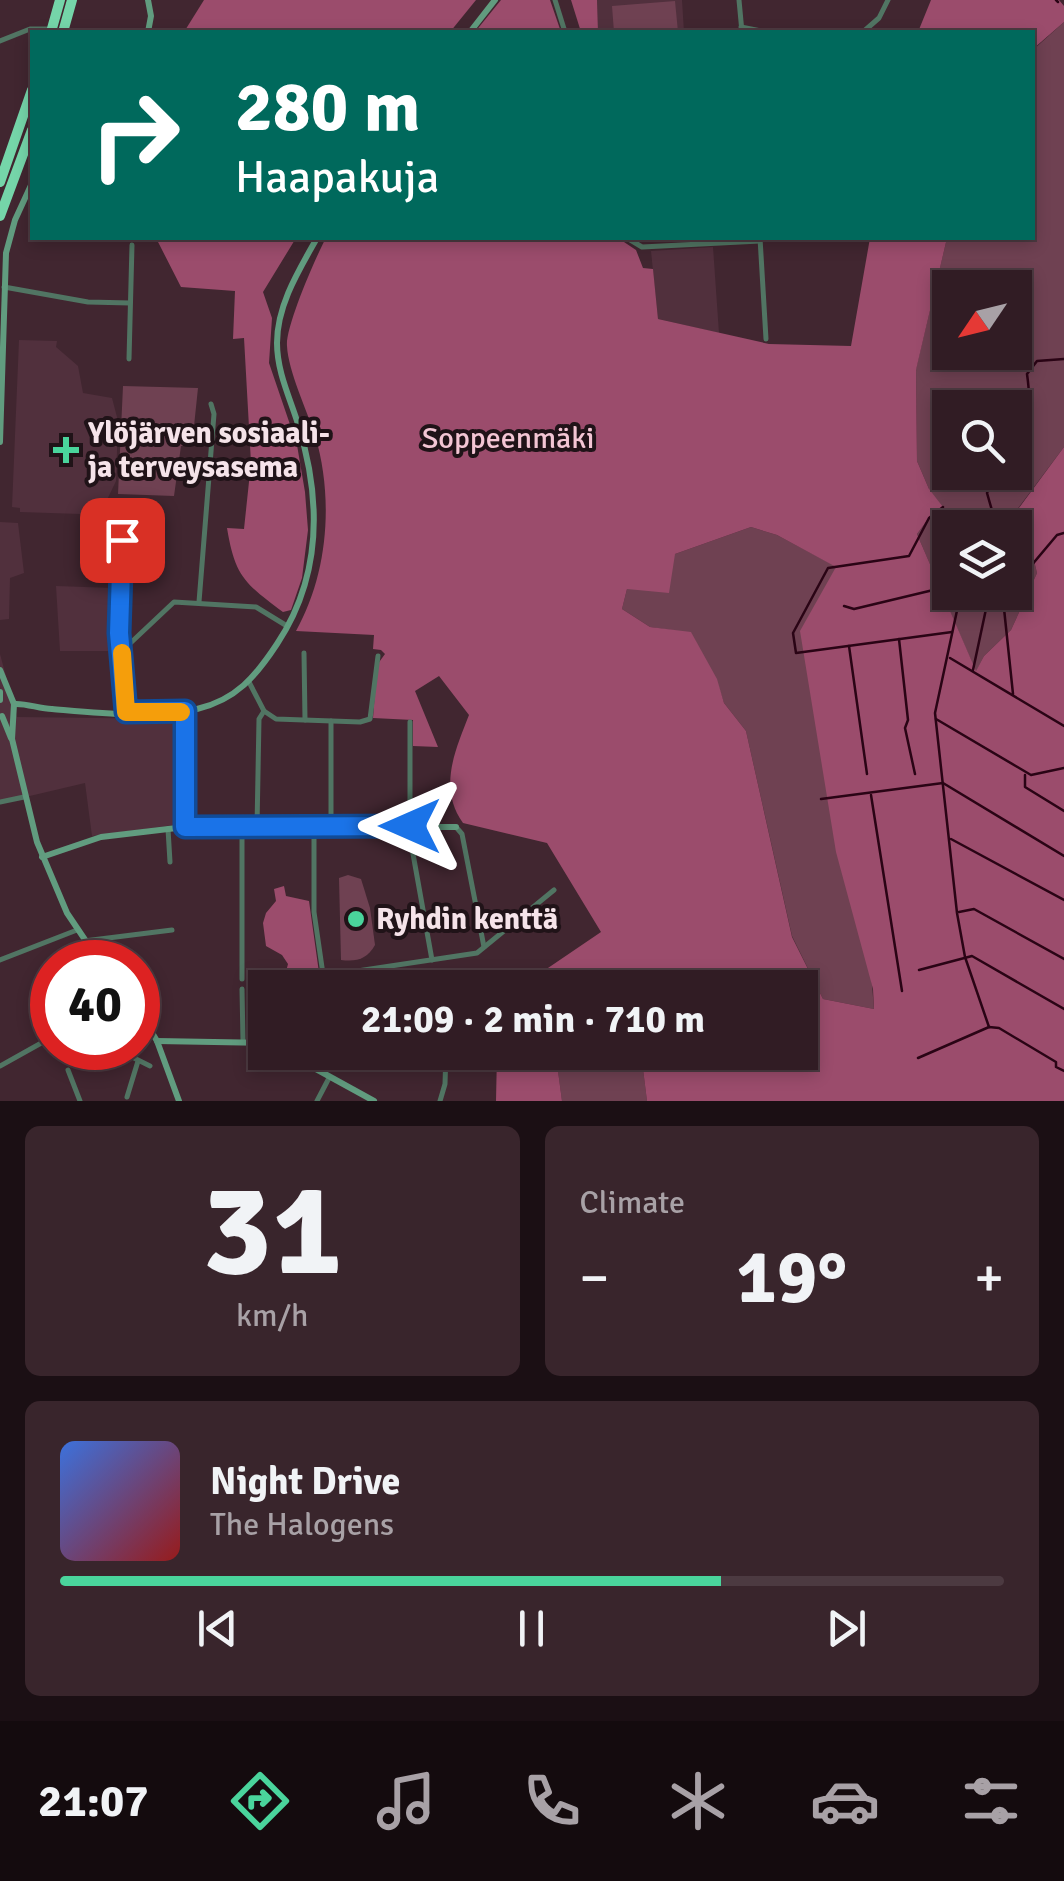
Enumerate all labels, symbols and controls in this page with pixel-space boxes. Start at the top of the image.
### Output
text: 280 m [235,64,420,150]
icon: right [70,70,200,200]
text: Haapakuja [235,150,439,205]
north arrow [932,270,1032,370]
map controls [932,270,1032,610]
button: search [932,390,1032,490]
place label: Ylöjärven sosiaali- ja terveysasema [87,415,330,486]
park label: Soppeenmäki [422,420,594,457]
marker: Ylöjärven sosiaali- ja terveysasema [53,437,79,463]
pin [80,498,165,583]
button: layers [932,510,1032,610]
icon: arrive [95,513,150,568]
position arrow [358,774,462,878]
place label: Ryhdin kenttä [376,901,558,938]
marker: Ryhdin kenttä [345,908,367,930]
speed limit sign: 40 [30,940,160,1070]
text: 21:09 · 2 min · 710 m [361,996,705,1043]
text: 31 [202,1151,342,1311]
text: Climate [580,1183,685,1222]
text: 19° [736,1231,847,1324]
text: − [580,1244,609,1312]
text: + [974,1244,1004,1312]
text: km/h [236,1296,308,1335]
text: Night Drive [210,1458,400,1505]
text: The Halogens [210,1505,394,1544]
icon: previous [190,1601,245,1656]
icon: pause [504,1601,559,1656]
icon: next [819,1601,874,1656]
icon: directions [225,1766,295,1836]
icon: music [371,1766,441,1836]
icon: phone [517,1766,587,1836]
icon: climate [663,1766,733,1836]
icon: car [810,1766,880,1836]
icon: filters [956,1766,1026,1836]
text: 21:07 [38,1774,149,1829]

